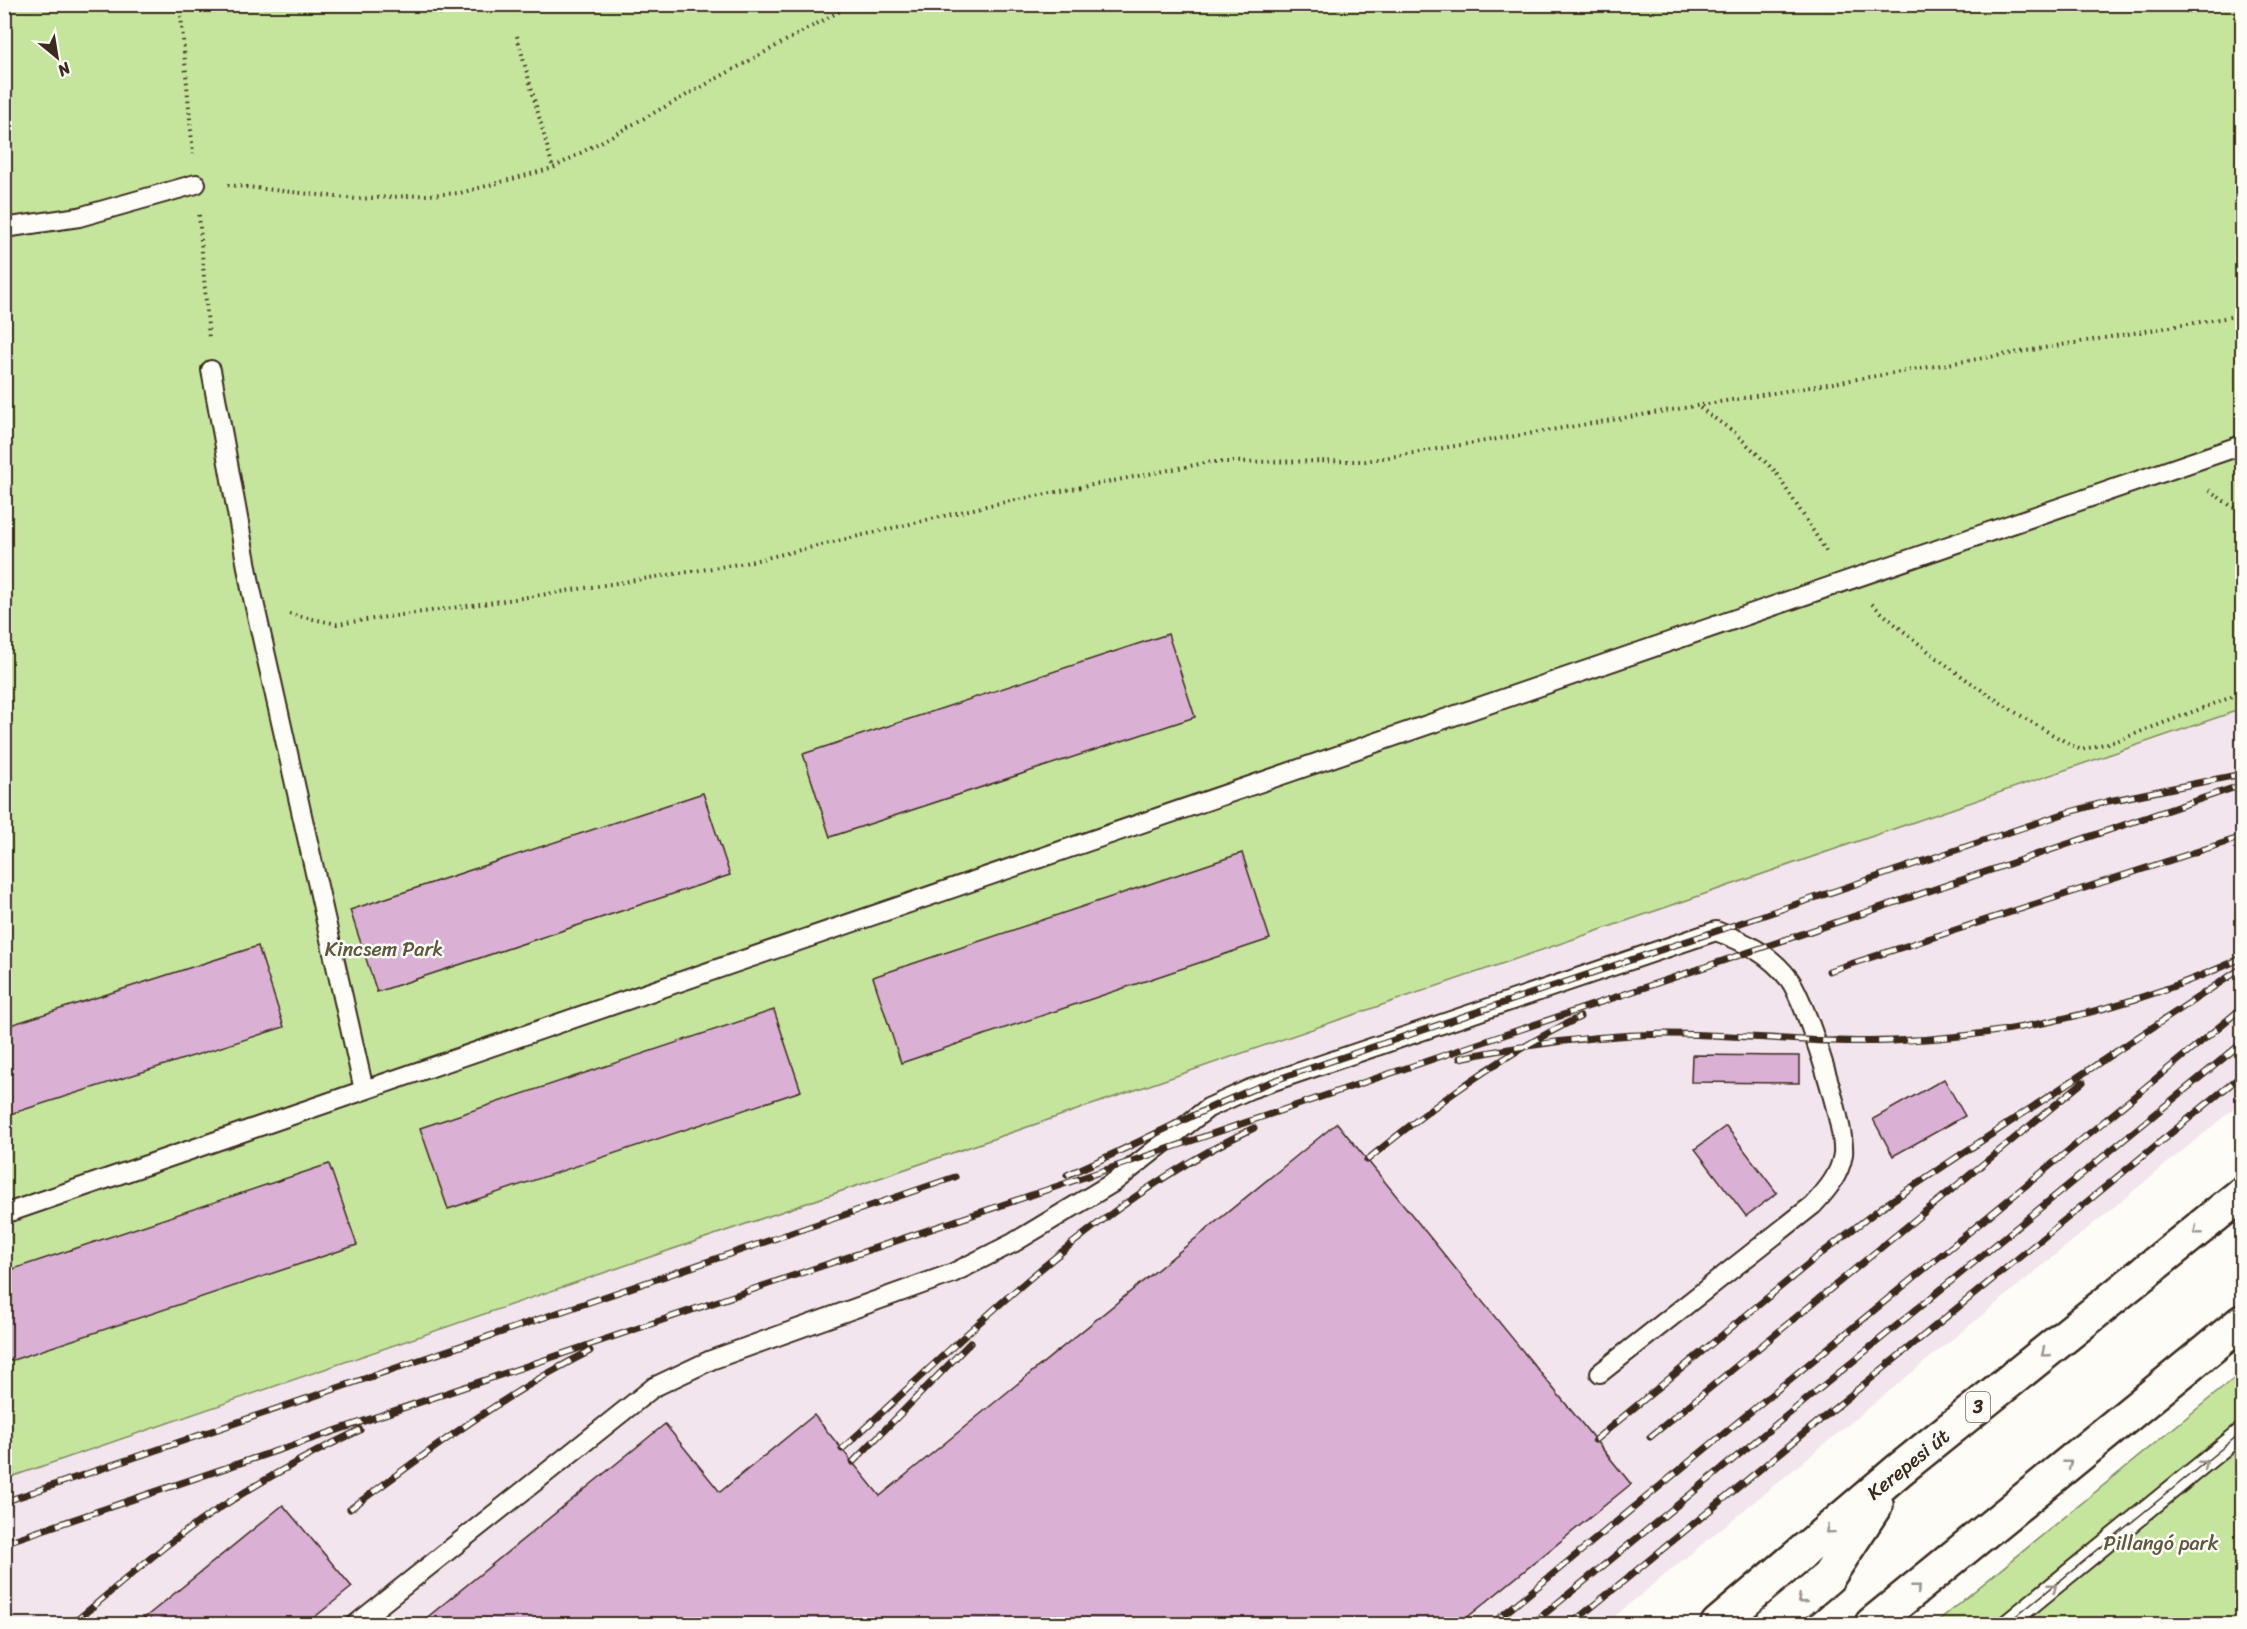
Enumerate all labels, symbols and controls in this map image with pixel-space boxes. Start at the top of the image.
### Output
north arrow [27,27,87,87]
text: N [51,54,77,85]
park label: Kincsem Park [325,932,443,967]
one-way arrow [2193,1224,2204,1235]
one-way arrow [2041,1346,2052,1357]
road number: 3 [1966,1392,1990,1422]
street label: Kerepesi út [1859,1419,1958,1509]
one-way arrow [2197,1460,2208,1471]
one-way arrow [2061,1461,2072,1472]
one-way arrow [1825,1523,1836,1534]
park label: Pillangó park [2104,1526,2219,1561]
one-way arrow [1910,1584,1921,1595]
one-way arrow [2046,1584,2057,1595]
one-way arrow [1797,1593,1808,1604]

